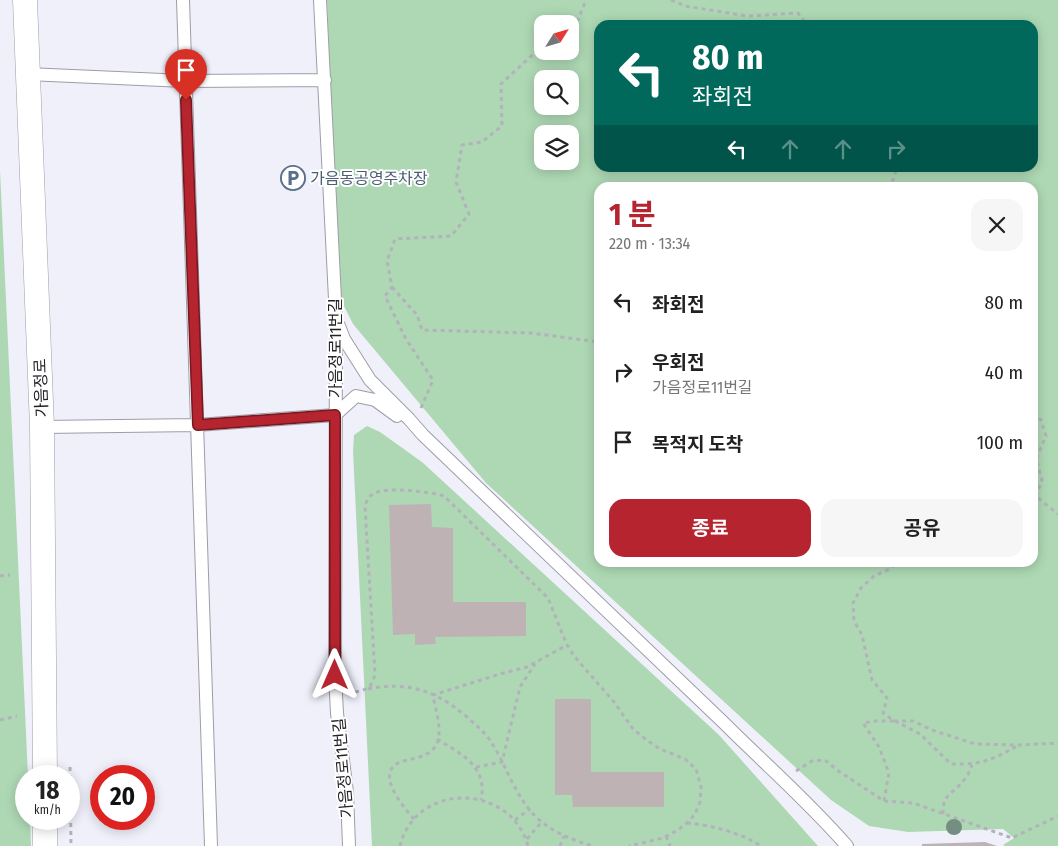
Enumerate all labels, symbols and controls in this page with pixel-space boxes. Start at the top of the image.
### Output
north arrow [534,15,579,60]
map controls [534,15,579,170]
text: 80 m [692,36,764,78]
icon: left [609,40,674,105]
pin [165,49,207,100]
icon: arrive [172,56,200,84]
button: search [534,70,579,115]
text: 좌회전 [692,83,753,110]
button: layers [534,125,579,170]
icon: left [723,135,751,163]
icon: ahead [776,135,804,163]
icon: ahead [829,135,857,163]
icon: right [882,135,910,163]
parking icon: 가음동공영주차장 [280,165,306,191]
place label: 가음동공영주차장 [310,169,428,188]
text: 1 분 [609,197,656,233]
button: close [971,199,1023,251]
text: 220 m · 13:34 [609,234,690,253]
icon: left [609,288,637,316]
text: 80 m [985,291,1023,314]
text: 좌회전 [652,293,704,316]
street label: 가음정로11번길 [326,298,345,398]
text: 우회전 [652,351,704,374]
street label: 가음정로 [30,358,52,418]
icon: right [609,358,637,386]
text: 40 m [985,361,1023,384]
text: 가음정로11번길 [652,378,753,397]
icon: arrive [609,428,637,456]
text: 100 m [977,431,1023,454]
text: 목적지 도착 [652,433,743,456]
button: 종료 [609,499,811,557]
button: 공유 [821,499,1023,557]
position arrow [308,648,360,700]
street label: 가음정로11번길 [329,717,357,819]
speed limit sign: 20 [90,765,155,830]
text: 18 [36,776,59,806]
text: km/h [34,803,61,817]

